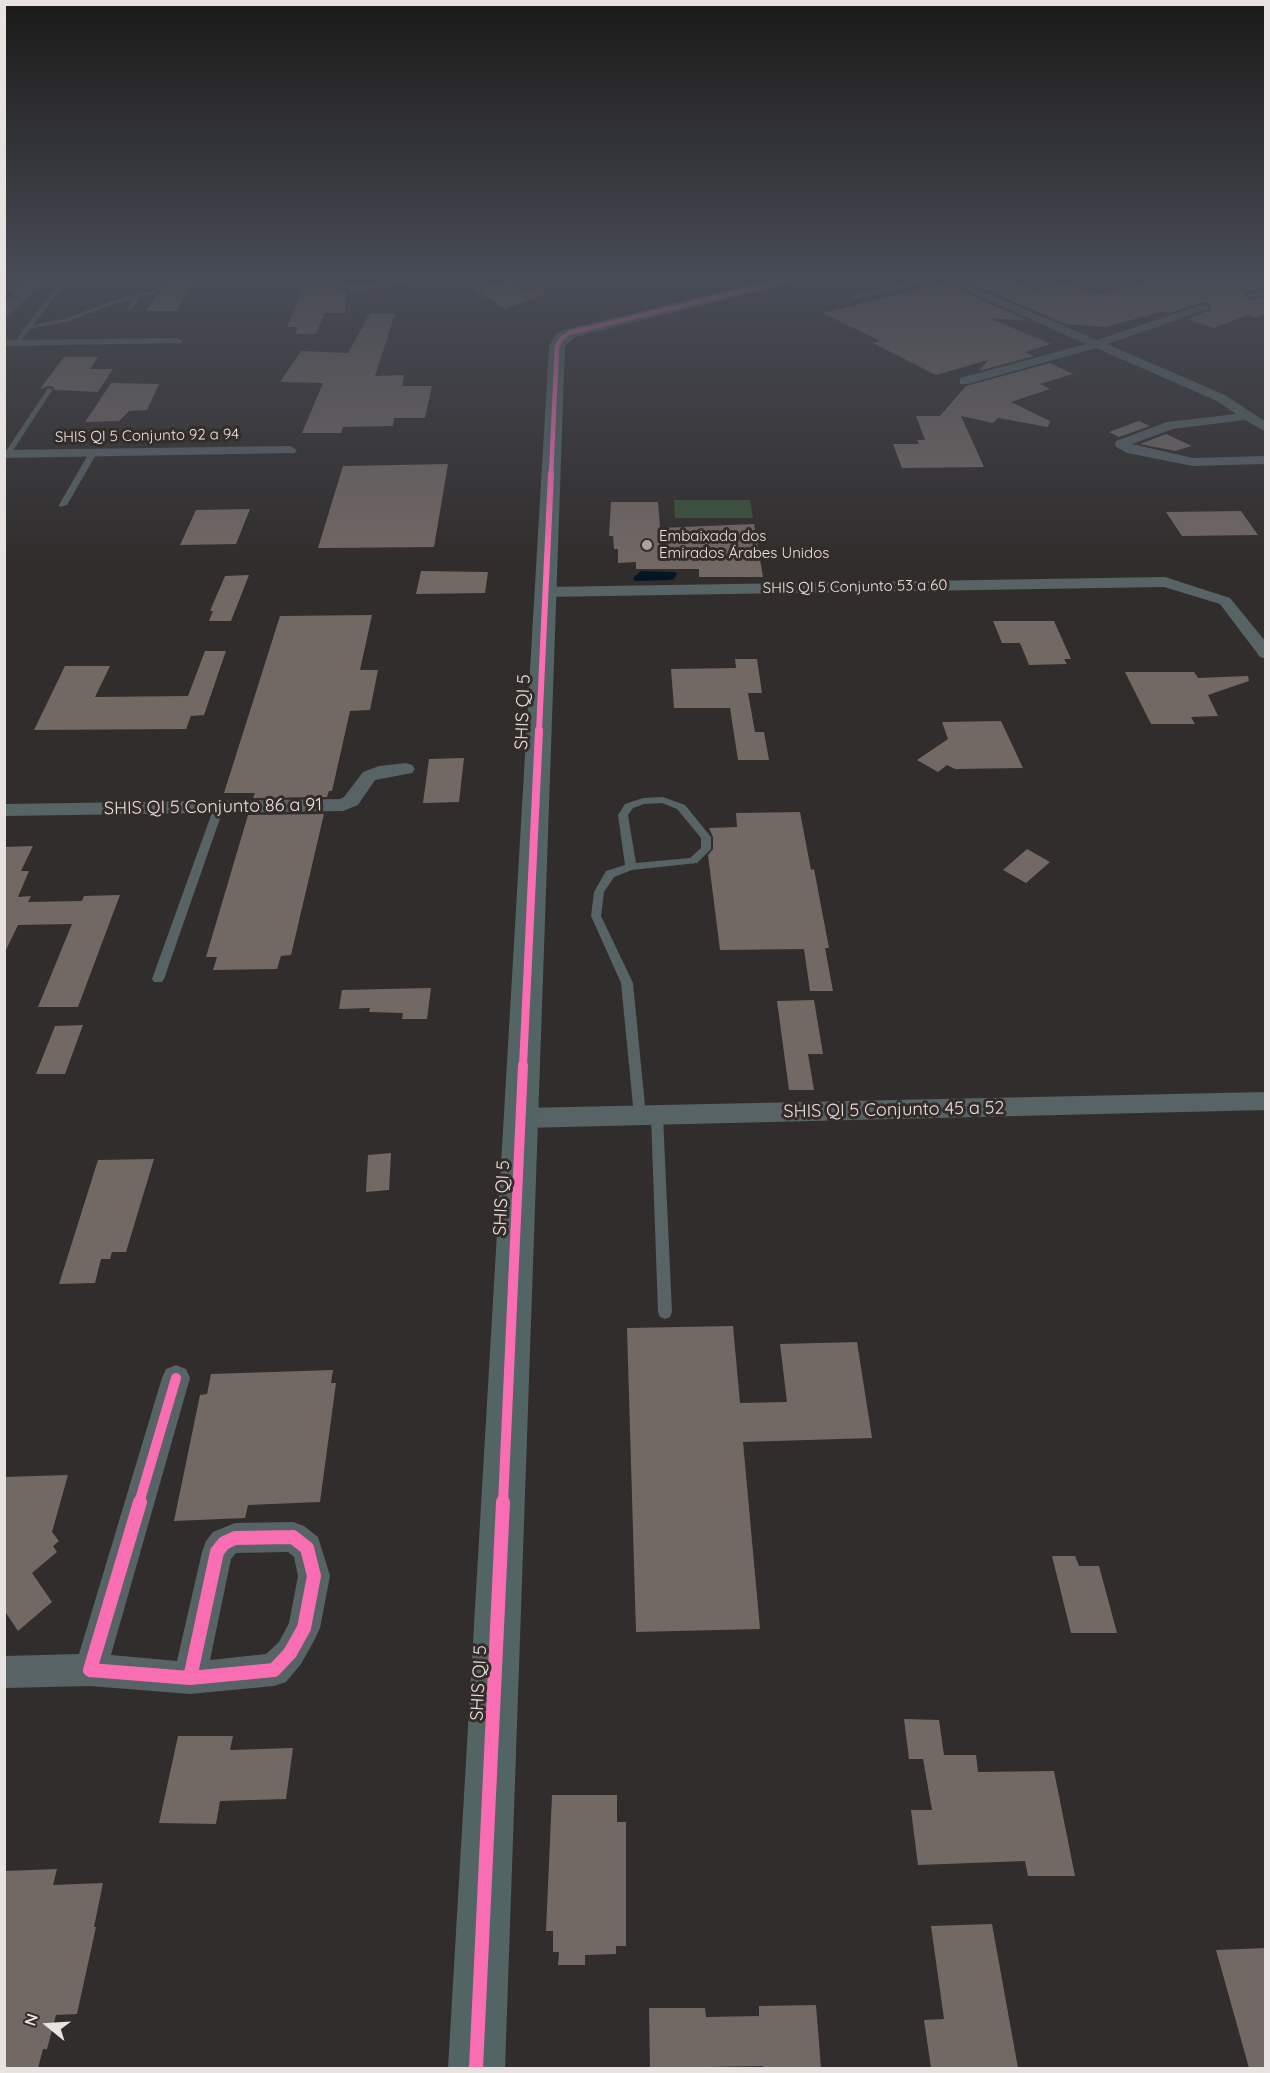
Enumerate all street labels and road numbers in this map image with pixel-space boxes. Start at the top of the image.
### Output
street label: SHIS QI 5 Conjunto 92 a 94 [55,425,239,447]
street label: SHIS QI 5 Conjunto 53 a 60 [763,576,947,598]
street label: SHIS QI 5 [511,674,535,750]
street label: SHIS QI 5 Conjunto 86 a 91 [104,794,322,820]
street label: SHIS QI 5 Conjunto 45 a 52 [783,1097,1005,1123]
street label: SHIS QI 5 [489,1160,515,1236]
street label: SHIS QI 5 [466,1645,492,1721]

